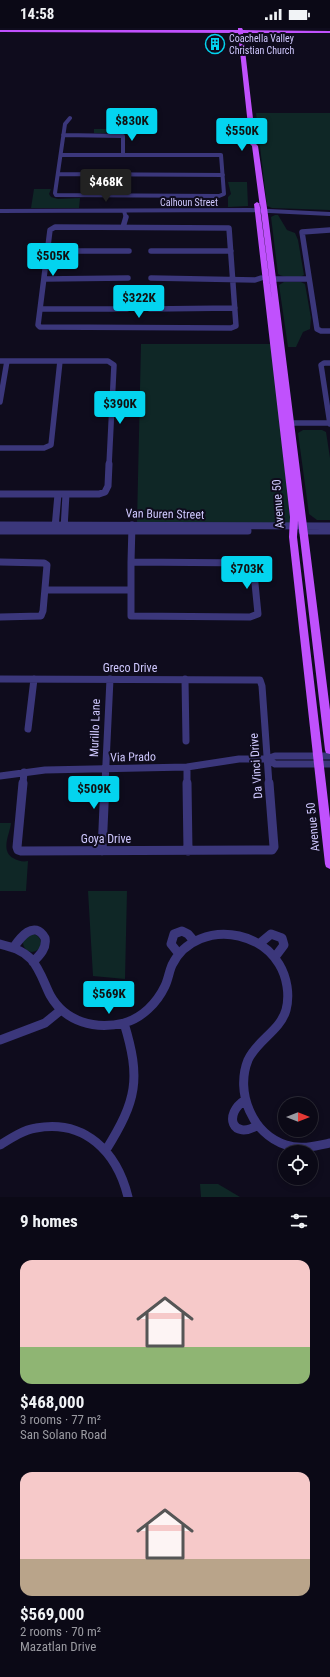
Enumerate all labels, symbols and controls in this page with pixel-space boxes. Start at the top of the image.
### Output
text: 14:58 [20,5,54,23]
building icon: Coachella Valley Christian Church [204,33,226,55]
place label: Coachella Valley Christian Church [229,33,294,56]
pin: $830K [104,108,160,142]
text: $830K [115,113,149,128]
pin: $550K [214,118,270,152]
text: $550K [225,123,259,138]
pin: $468K [78,169,134,203]
text: $468K [89,174,123,189]
street label: Calhoun Street [160,197,218,208]
pin: $505K [25,243,81,277]
text: $505K [36,248,70,263]
pin: $322K [111,285,167,319]
text: $322K [122,290,156,305]
pin: $390K [92,391,148,425]
text: $390K [103,396,137,411]
street label: Avenue 50 [269,479,287,529]
street label: Van Buren Street [125,506,205,522]
pin: $703K [219,556,275,590]
text: $703K [230,561,264,576]
street label: Greco Drive [103,661,158,675]
street label: Murillo Lane [87,698,103,757]
street label: Da Vinci Drive [247,732,265,799]
street label: Via Prado [110,750,156,764]
pin: $509K [66,776,122,810]
text: $509K [77,781,111,796]
street label: Avenue 50 [303,802,323,852]
street label: Goya Drive [81,832,132,846]
pin: $569K [81,981,137,1015]
text: $569K [92,986,126,1001]
north arrow [278,1097,318,1137]
map controls [278,1097,318,1185]
button: locate [278,1145,318,1185]
icon: filters [288,1210,310,1232]
text: 9 homes [20,1211,78,1231]
icon: home [129,1286,201,1358]
text: $468,000 [20,1392,84,1412]
text: 3 rooms · 77 m² [20,1412,101,1427]
text: San Solano Road [20,1427,107,1442]
icon: home [129,1498,201,1570]
text: $569,000 [20,1604,84,1624]
text: 2 rooms · 70 m² [20,1624,101,1639]
text: Mazatlan Drive [20,1639,96,1654]

